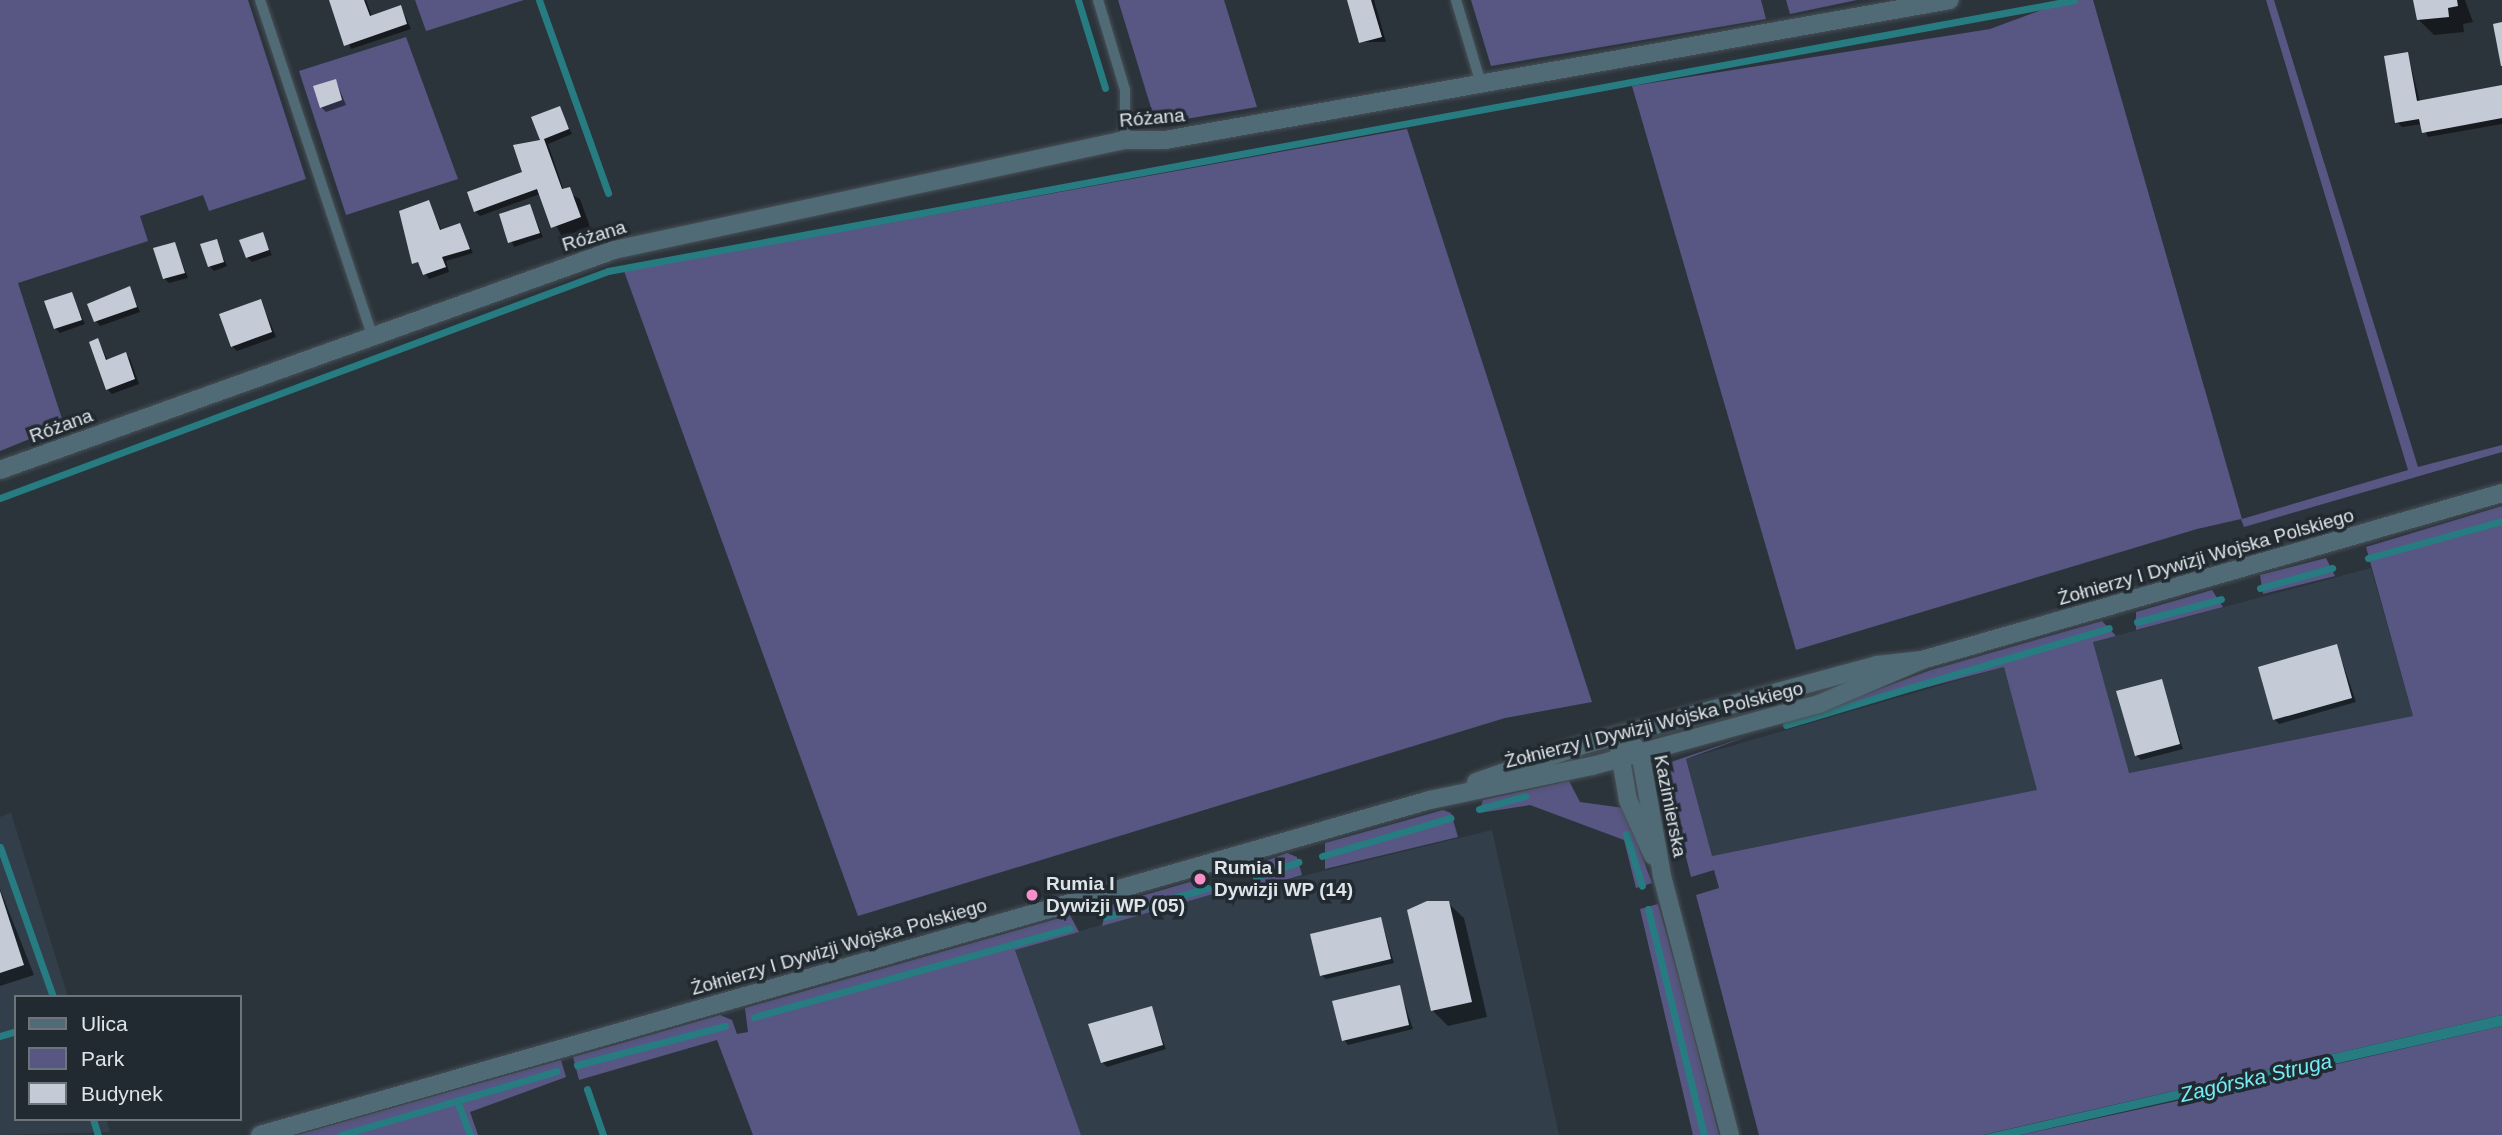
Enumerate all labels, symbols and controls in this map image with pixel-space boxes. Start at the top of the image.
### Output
street label: Różana [1118,104,1186,132]
street label: Różana [559,216,629,256]
street label: Różana [26,404,96,448]
street label: Żołnierzy I Dywizji Wojska Polskiego [2055,504,2357,610]
street label: Żołnierzy I Dywizji Wojska Polskiego [1502,677,1806,773]
street label: Kazimierska [1649,753,1691,859]
place label: Rumia I Dywizji WP (14) [1214,857,1353,901]
marker: Rumia I Dywizji WP (14) [1192,871,1208,887]
place label: Rumia I Dywizji WP (05) [1046,873,1185,917]
marker: Rumia I Dywizji WP (05) [1024,887,1040,903]
street label: Żołnierzy I Dywizji Wojska Polskiego [688,894,990,1000]
legend [14,995,242,1121]
text: Ulica [81,1012,128,1035]
text: Park [81,1047,124,1070]
water label: Zagórska Struga [2178,1048,2334,1108]
text: Budynek [81,1082,163,1105]

